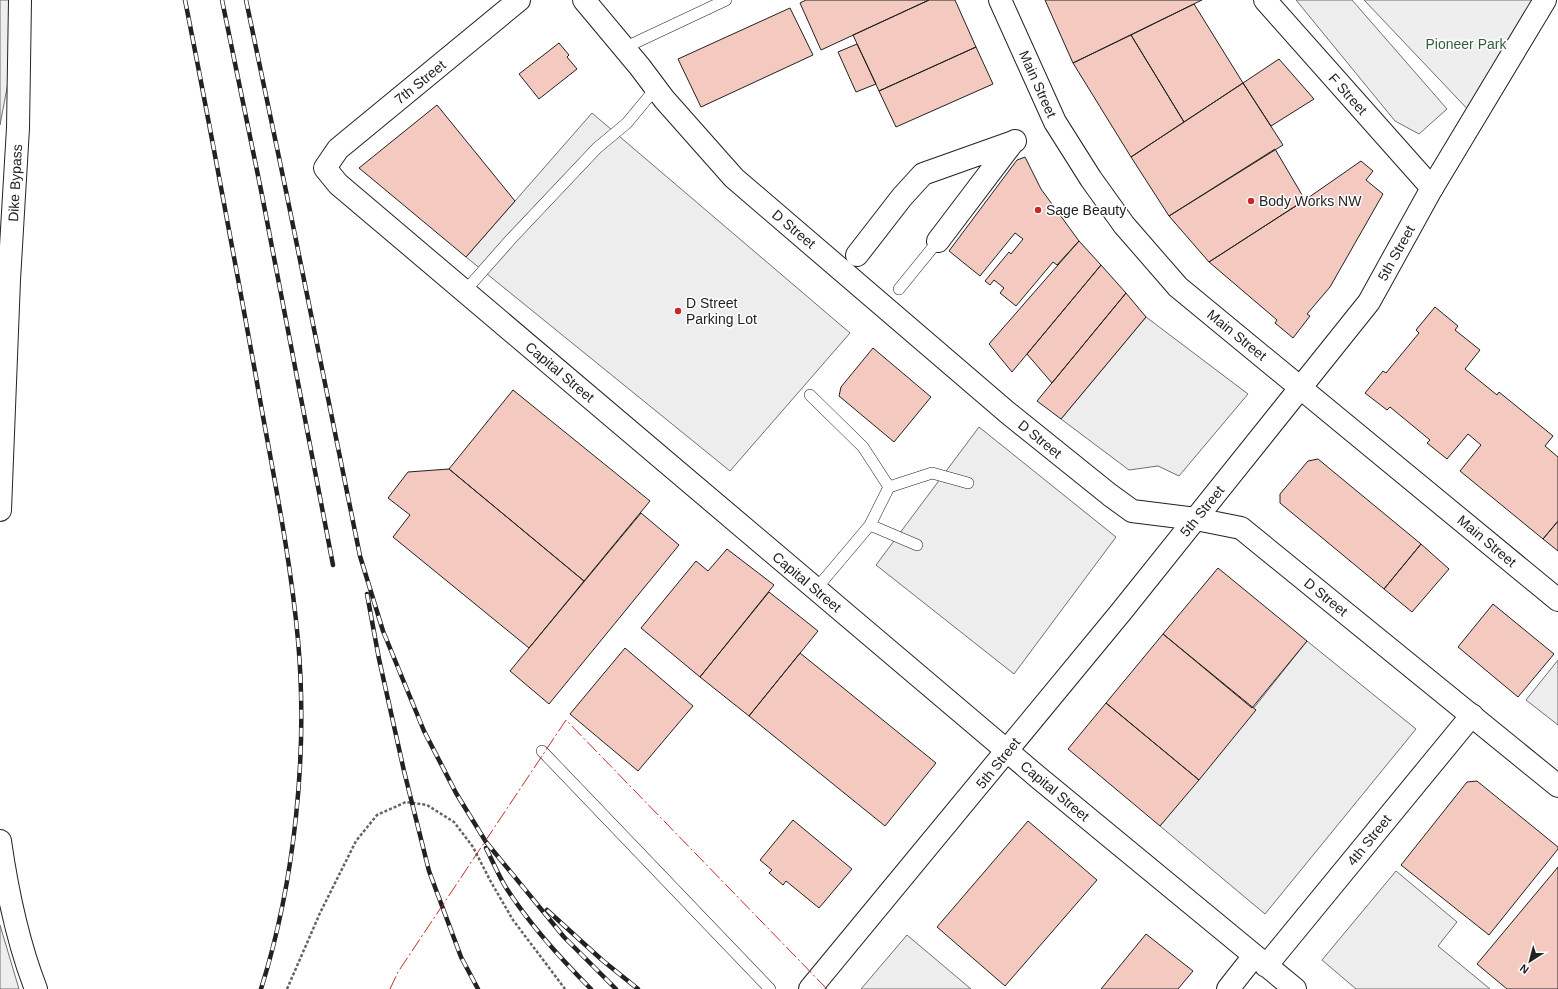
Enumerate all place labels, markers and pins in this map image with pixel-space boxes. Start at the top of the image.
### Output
place label: Body Works NW [1259,193,1362,209]
marker: Body Works NW [1246,196,1256,206]
place label: Sage Beauty [1046,202,1126,218]
marker: Sage Beauty [1033,205,1043,215]
place label: D Street Parking Lot [686,295,757,327]
marker: D Street Parking Lot [673,306,683,316]

